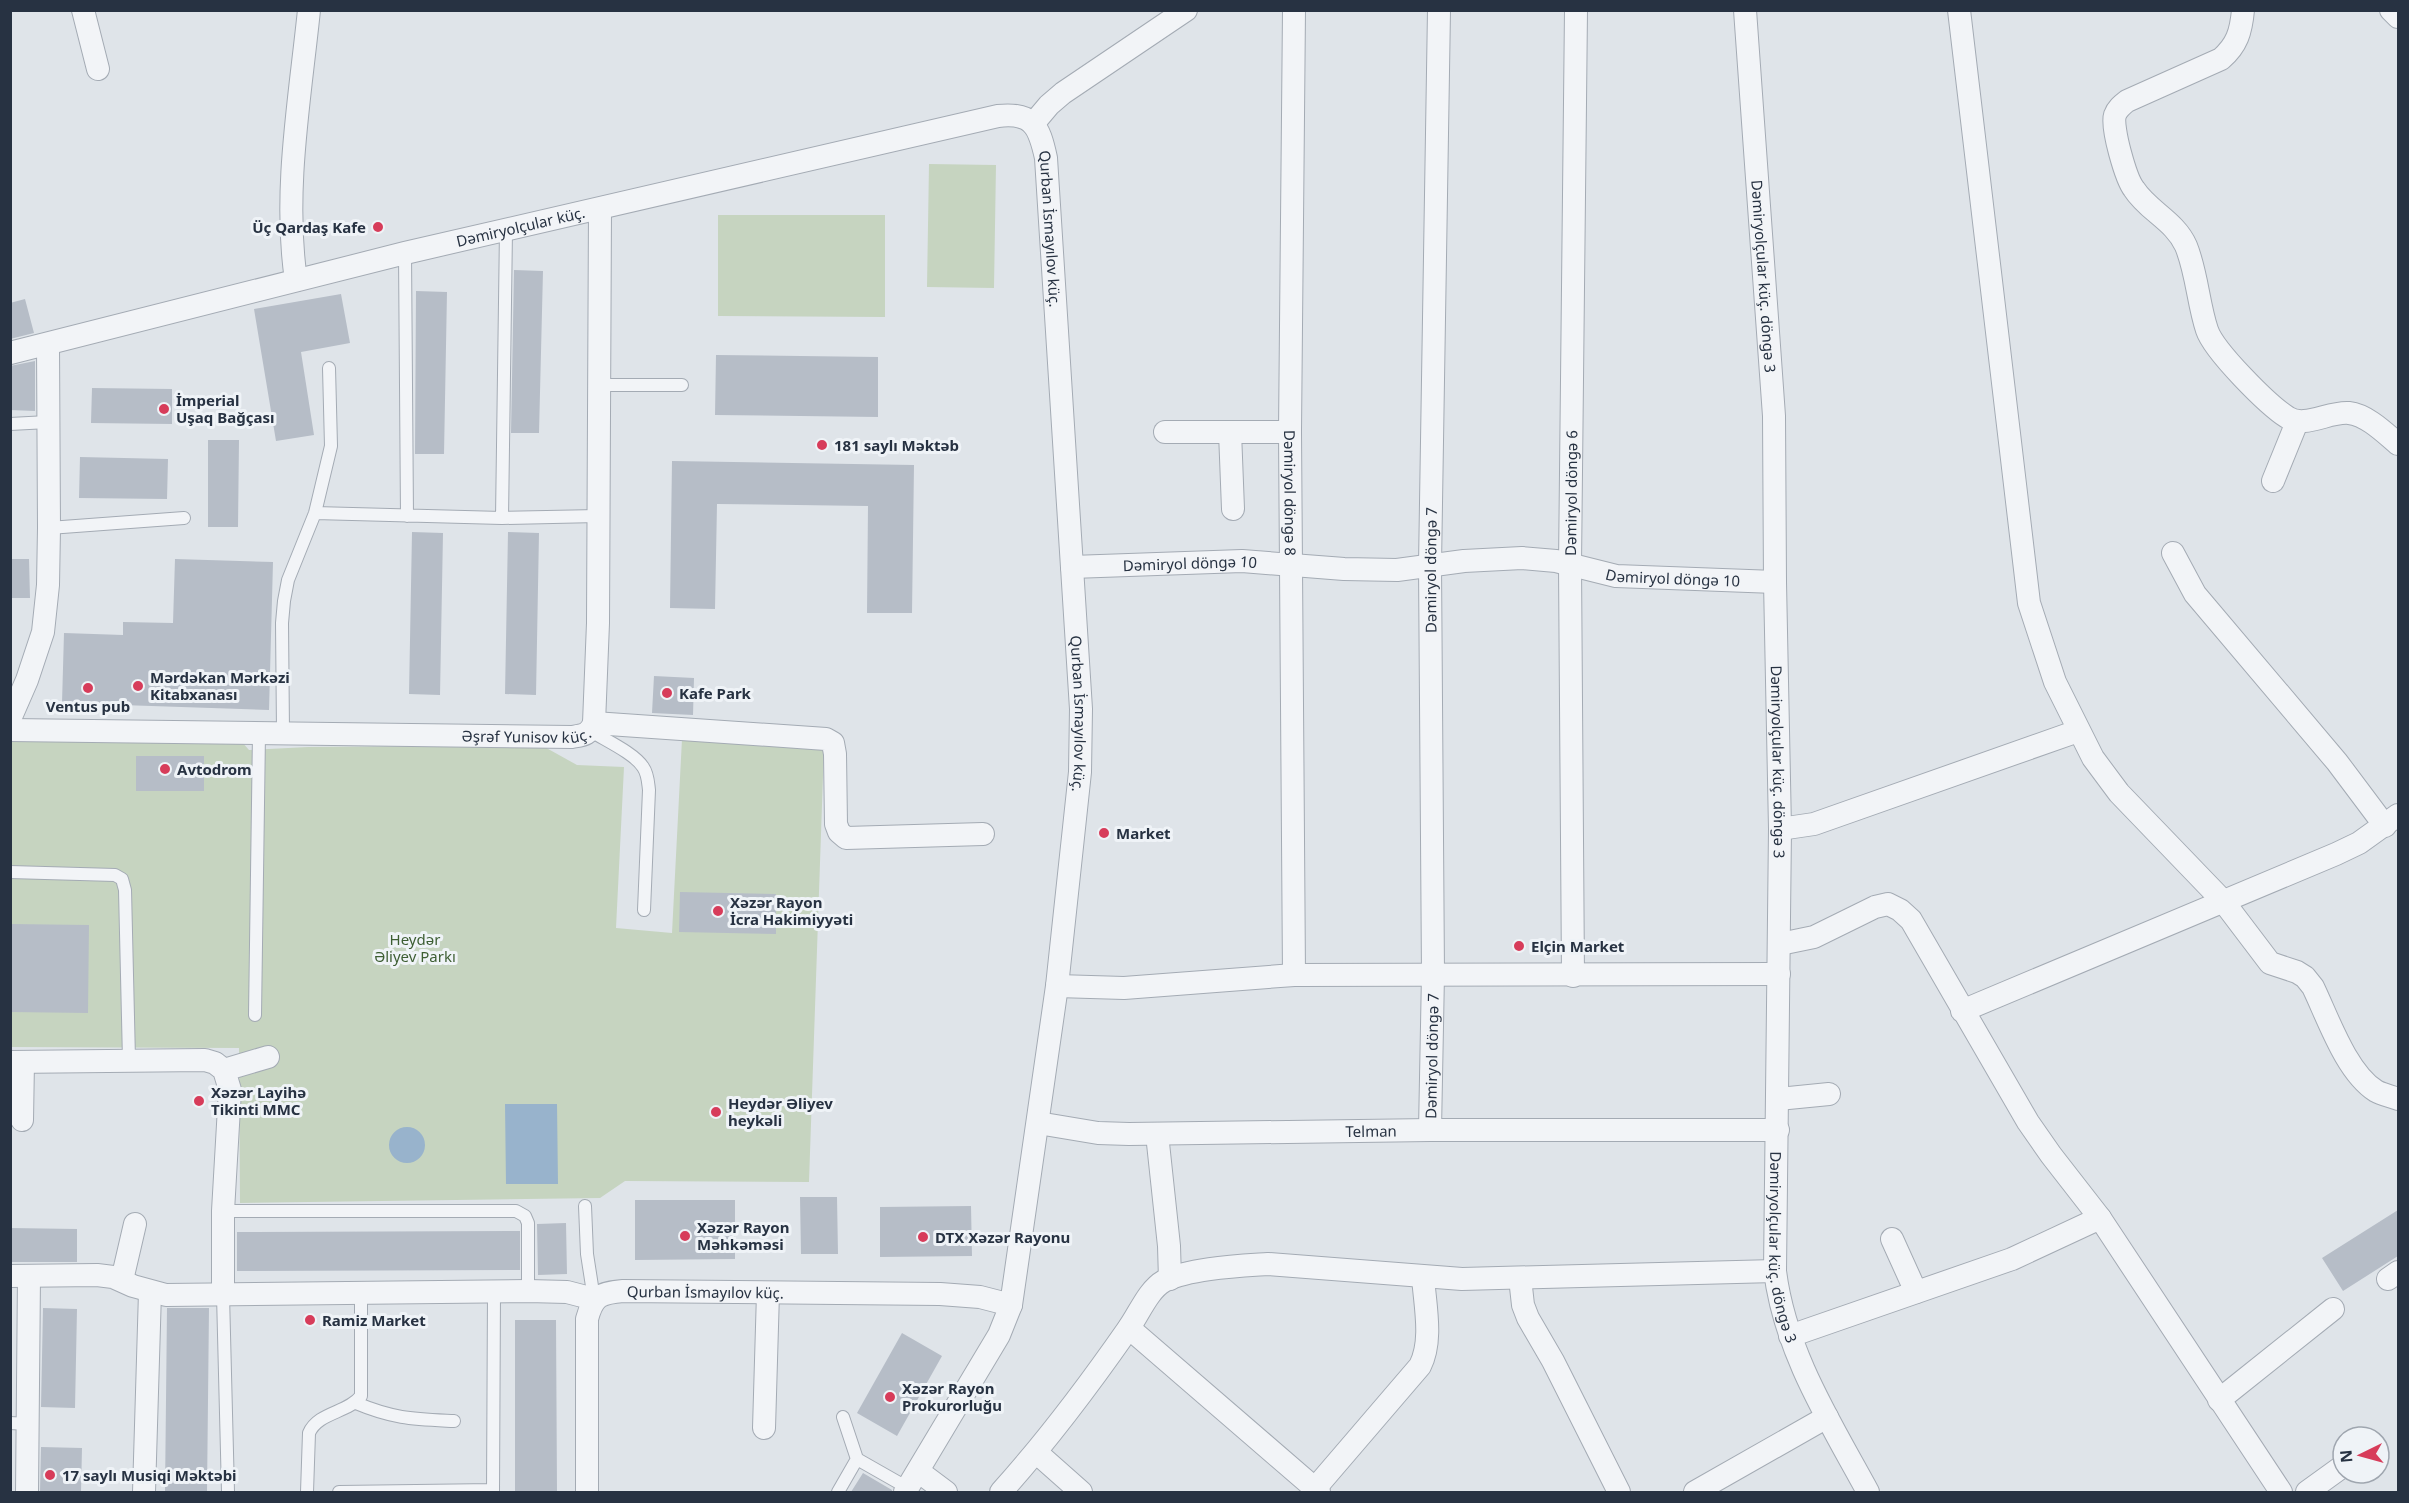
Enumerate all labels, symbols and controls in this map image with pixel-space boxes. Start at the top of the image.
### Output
street label: Qurban İsmayılov küç. [1035,148,1065,308]
street label: Dəmiryolçular küç. döngə 3 [1747,179,1781,373]
street label: Dəmiryolçular küç. [454,202,587,251]
place label: Üç Qardaş Kafe [252,217,366,237]
marker: Üç Qardaş Kafe [371,220,385,234]
place label: İmperial Uşaq Bağçası [176,390,274,427]
marker: İmperial Uşaq Bağçası [157,402,171,416]
street label: Dəmiryol döngə 8 [1280,430,1301,556]
street label: Dəmiryol döngə 6 [1560,430,1581,556]
place label: 181 saylı Məktəb [834,435,959,455]
marker: 181 saylı Məktəb [815,438,829,452]
street label: Dəmiryol döngə 7 [1420,507,1441,633]
street label: Dəmiryol döngə 10 [1122,551,1258,575]
street label: Dəmiryol döngə 10 [1604,564,1740,591]
street label: Qurban İsmayılov küç. [1066,635,1091,793]
street label: Dəmiryolçular küç. döngə 3 [1767,665,1790,859]
place label: Mərdəkan Mərkəzi Kitabxanası [150,667,290,704]
marker: Mərdəkan Mərkəzi Kitabxanası [131,679,145,693]
marker: Ventus pub [81,681,95,695]
place label: Kafe Park [679,683,752,703]
marker: Kafe Park [660,686,674,700]
place label: Ventus pub [46,696,130,716]
street label: Əşrəf Yunisov küç. [462,723,595,747]
place label: Avtodrom [177,759,252,779]
marker: Avtodrom [158,762,172,776]
place label: Market [1116,823,1171,843]
marker: Market [1097,826,1111,840]
place label: Xəzər Rayon İcra Hakimiyyəti [730,892,853,929]
marker: Xəzər Rayon İcra Hakimiyyəti [711,904,725,918]
park label: Heydər Əliyev Parkı [374,929,456,966]
place label: Elçin Market [1531,936,1625,956]
marker: Elçin Market [1512,939,1526,953]
street label: Dəmiryol döngə 7 [1420,993,1443,1119]
place label: Xəzər Layihə Tikinti MMC [211,1082,306,1119]
place label: Heydər Əliyev heykəli [728,1093,833,1130]
marker: Xəzər Layihə Tikinti MMC [192,1094,206,1108]
marker: Heydər Əliyev heykəli [709,1105,723,1119]
street label: Telman [1345,1120,1397,1141]
street label: Dəmiryolçular küç. döngə 3 [1765,1151,1802,1346]
place label: Xəzər Rayon Məhkəməsi [697,1217,789,1254]
place label: DTX Xəzər Rayonu [935,1227,1070,1247]
marker: Xəzər Rayon Məhkəməsi [678,1229,692,1243]
marker: DTX Xəzər Rayonu [916,1230,930,1244]
street label: Qurban İsmayılov küç. [627,1281,784,1303]
place label: Ramiz Market [322,1310,426,1330]
marker: Ramiz Market [303,1313,317,1327]
place label: Xəzər Rayon Prokurorluğu [902,1378,1002,1415]
marker: Xəzər Rayon Prokurorluğu [883,1390,897,1404]
north arrow [2331,1425,2391,1485]
text: N [2335,1449,2358,1464]
place label: 17 saylı Musiqi Məktəbi [62,1465,237,1485]
marker: 17 saylı Musiqi Məktəbi [43,1468,57,1482]

